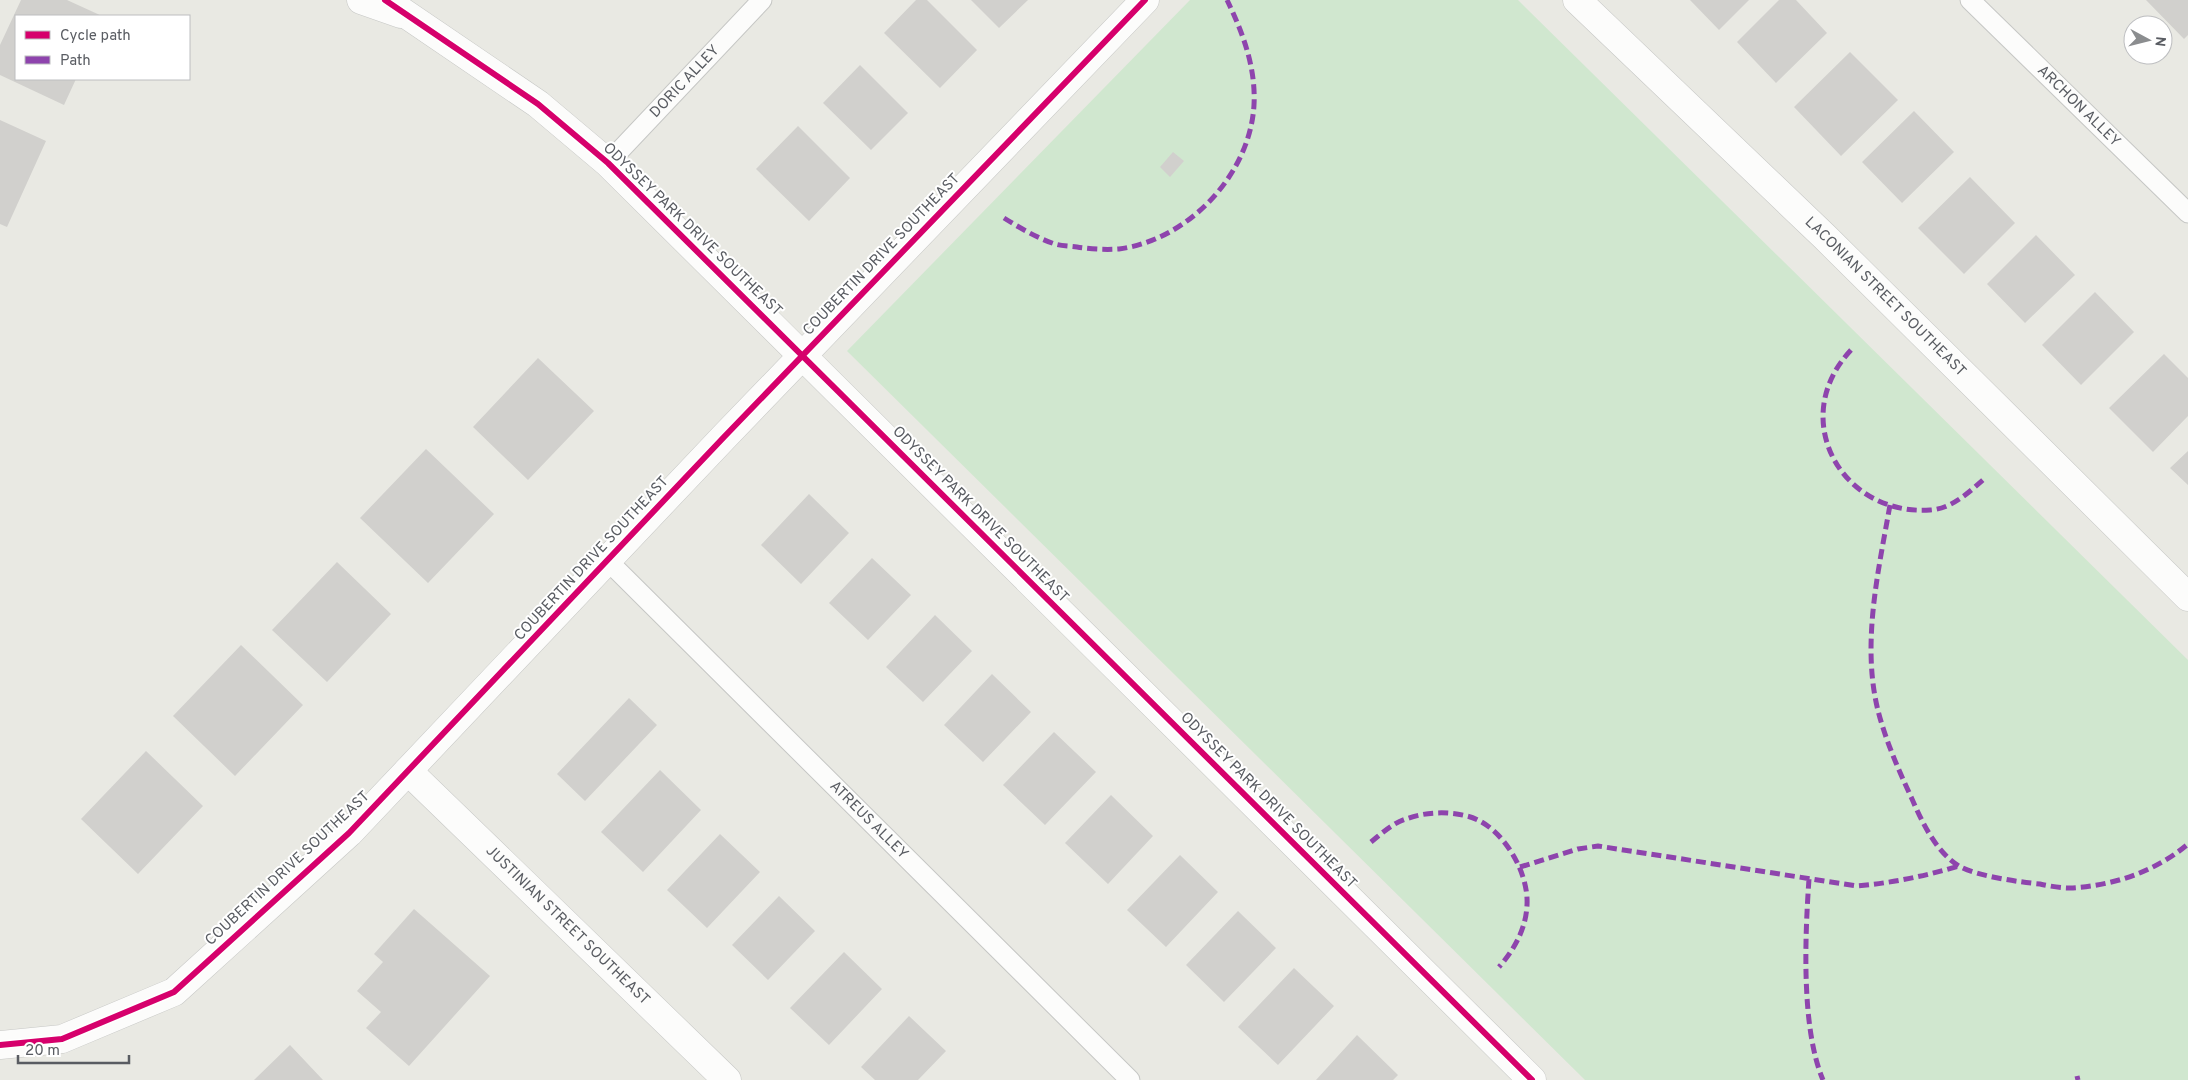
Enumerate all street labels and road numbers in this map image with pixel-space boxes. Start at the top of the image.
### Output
street label: DORIC ALLEY [646,41,724,122]
street label: ARCHON ALLEY [2033,61,2125,151]
street label: ODYSSEY PARK DRIVE SOUTHEAST [598,139,786,321]
street label: COUBERTIN DRIVE SOUTHEAST [799,170,965,340]
street label: LACONIAN STREET SOUTHEAST [1800,213,1970,381]
street label: ODYSSEY PARK DRIVE SOUTHEAST [888,423,1072,607]
street label: COUBERTIN DRIVE SOUTHEAST [511,473,673,645]
street label: ODYSSEY PARK DRIVE SOUTHEAST [1176,709,1360,893]
street label: ATREUS ALLEY [825,777,912,864]
street label: COUBERTIN DRIVE SOUTHEAST [202,788,374,950]
street label: JUSTINIAN STREET SOUTHEAST [481,842,654,1009]

